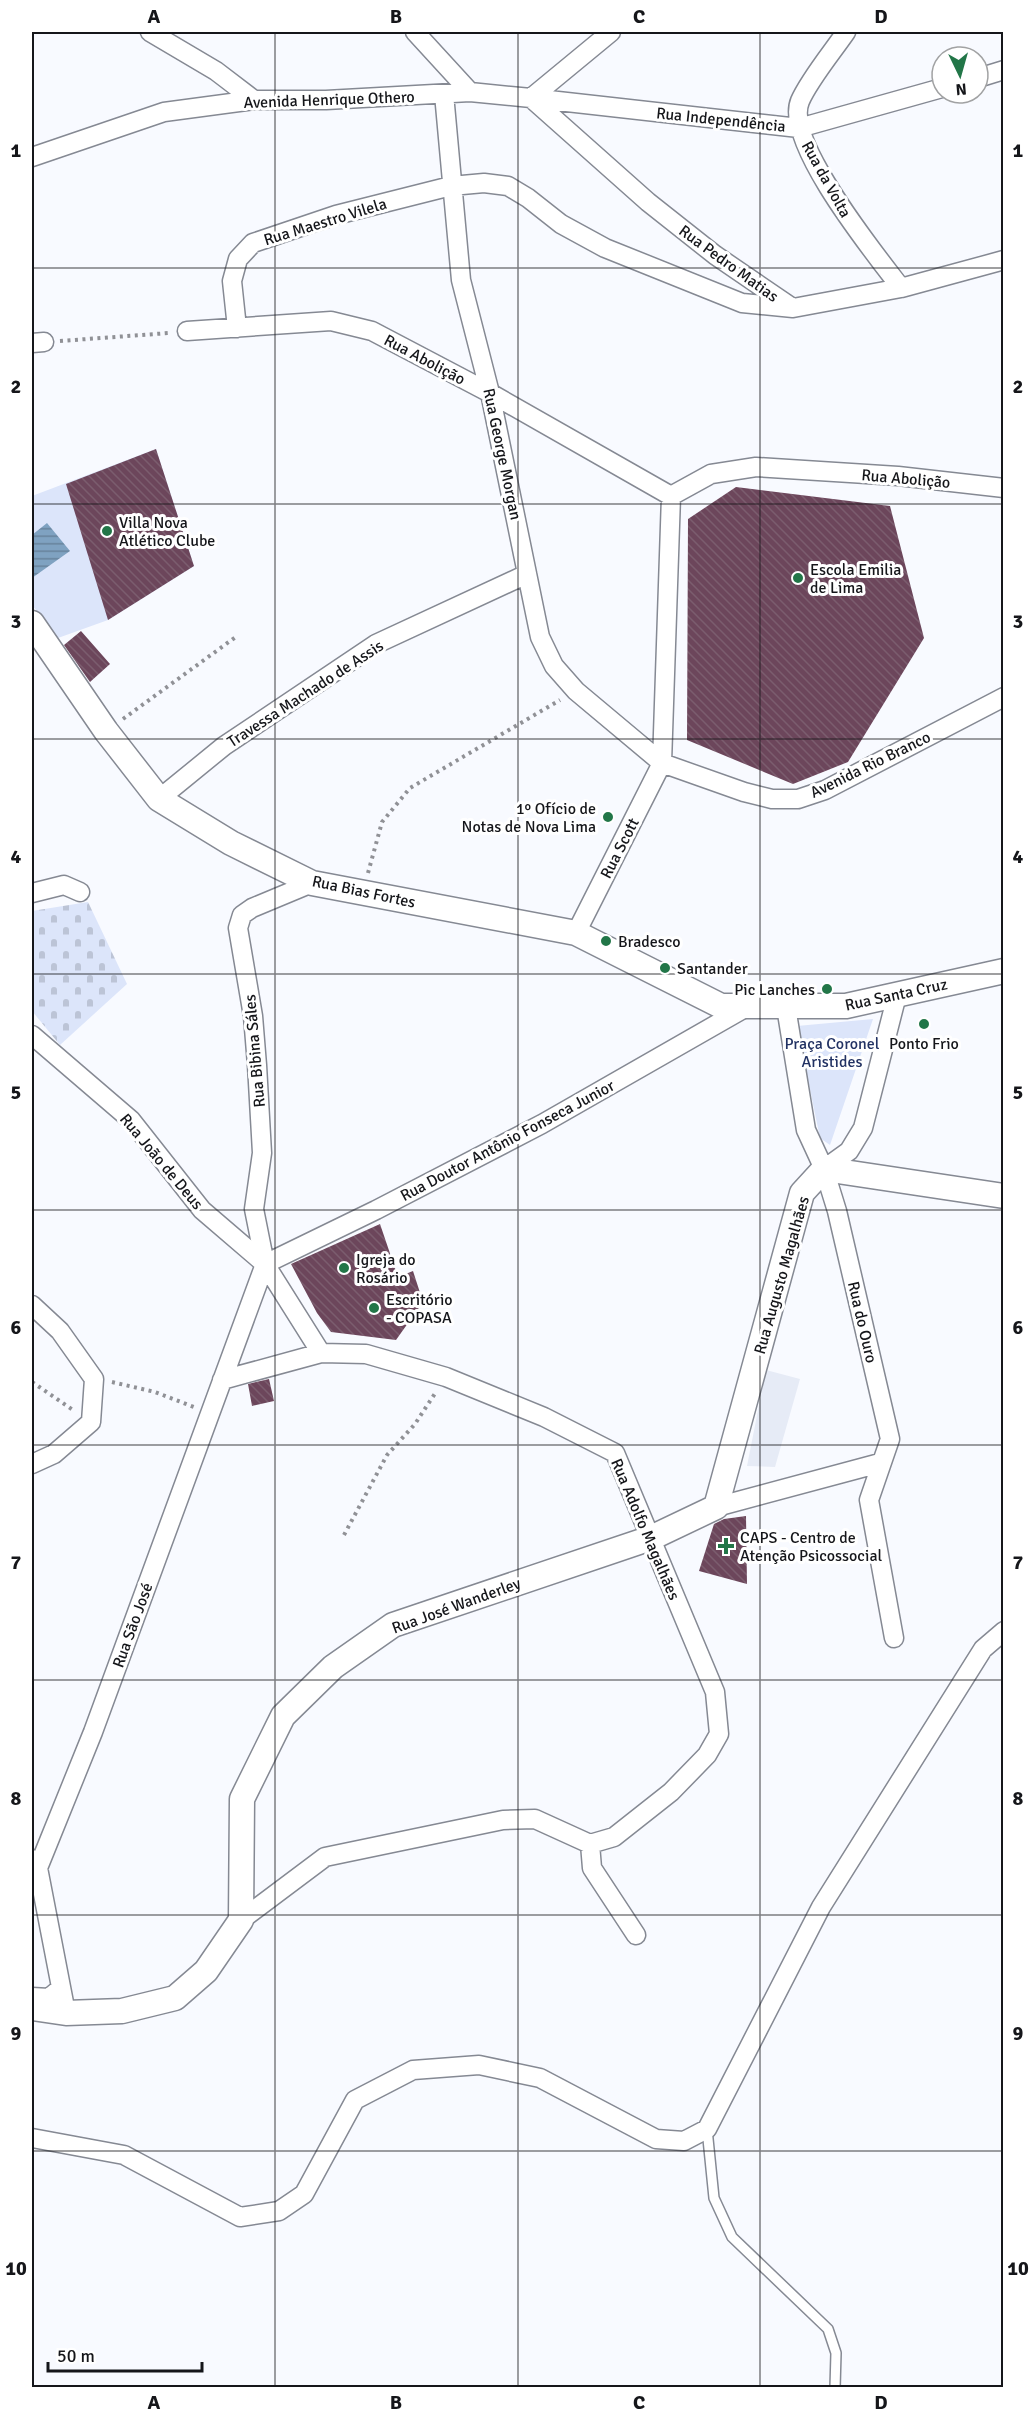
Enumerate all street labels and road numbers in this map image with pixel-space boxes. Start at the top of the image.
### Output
street label: Avenida Henrique Othero [243,87,415,113]
street label: Rua Independência [655,103,787,137]
street label: Rua da Volta [797,138,855,221]
street label: Rua Maestro Vilela [261,194,389,250]
street label: Rua Pedro Matias [675,221,782,307]
street label: Rua Abolição [381,330,469,390]
street label: Rua George Morgan [478,386,526,522]
street label: Rua Abolição [861,465,951,493]
street label: Travessa Machado de Assis [224,636,387,752]
street label: Avenida Rio Branco [807,727,934,803]
street label: Rua Scott [596,814,644,882]
street label: Rua Bias Fortes [310,871,417,913]
street label: Rua Santa Cruz [843,974,949,1016]
street label: Rua Bibina Sáles [240,994,270,1108]
street label: Rua Doutor Antônio Fonseca Junior [397,1076,618,1206]
street label: Rua João de Deus [115,1110,207,1214]
street label: Rua Augusto Magalhães [750,1194,814,1357]
street label: Rua do Ouro [843,1279,881,1365]
street label: Rua Adolfo Magalhães [606,1456,684,1603]
street label: Rua José Wanderley [389,1573,524,1639]
street label: Rua São José [108,1580,158,1671]

